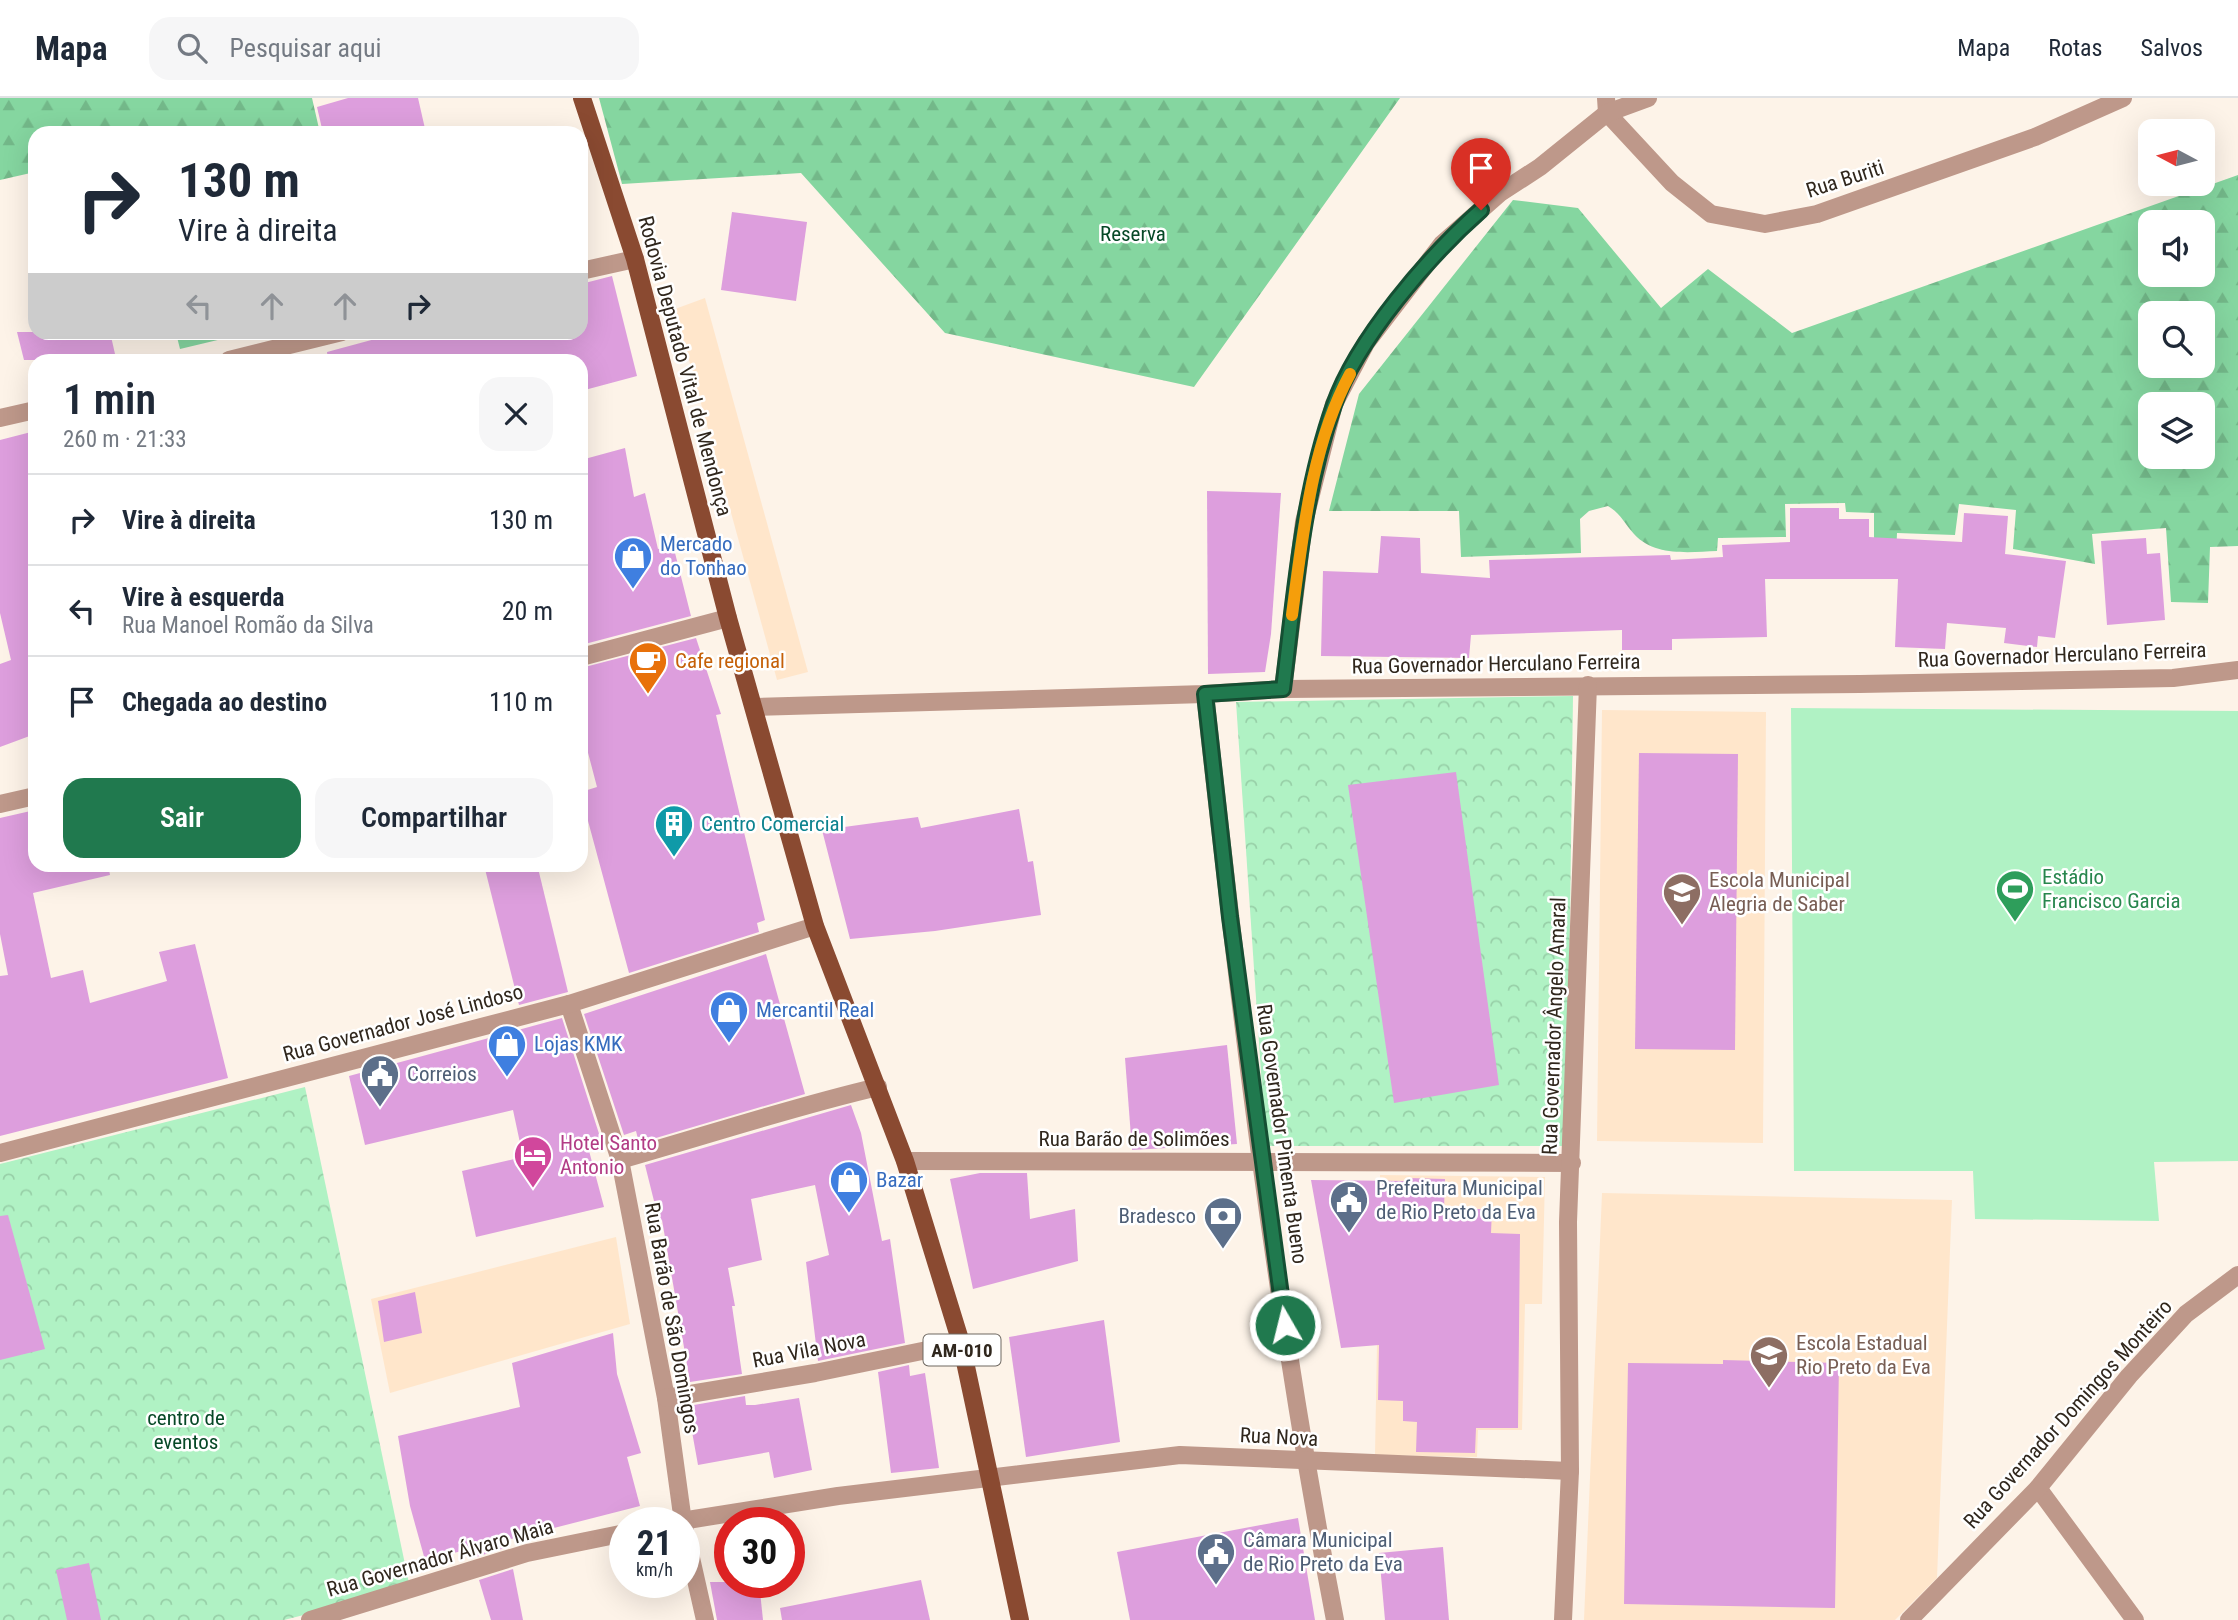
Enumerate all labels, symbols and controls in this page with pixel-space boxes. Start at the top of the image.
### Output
search box [149,17,639,80]
text: Mapa [35,29,107,68]
icon: search [173,29,211,67]
text: Pesquisar aqui [229,33,382,63]
text: Mapa [1957,34,2010,62]
text: Rotas [2048,34,2102,62]
text: Salvos [2140,34,2203,62]
north arrow [2138,119,2216,196]
map controls [2138,119,2215,469]
pin [1451,138,1511,210]
icon: arrive [1462,149,1500,187]
text: 130 m [178,152,300,209]
icon: right [63,154,154,245]
street label: Rua Buriti [1803,155,1887,203]
button: sound [2138,210,2215,287]
text: Vire à direita [178,211,338,249]
street label: Rodovia Deputado Vital de Mendonça [633,213,737,519]
park label: Reserva [1100,222,1166,246]
icon: left [180,287,218,325]
icon: ahead [253,287,291,325]
icon: ahead [326,287,364,325]
icon: right [399,287,437,325]
button: search [2138,301,2215,378]
text: 1 min [63,375,156,424]
button: close [479,377,553,451]
button: layers [2138,392,2215,469]
text: 260 m · 21:33 [63,426,187,453]
icon: right [63,501,101,539]
text: Vire à direita [122,505,256,535]
text: 130 m [489,505,553,535]
place label: Mercado do Tonhao [660,532,747,580]
shop icon: Mercado do Tonhao [612,535,654,590]
text: Vire à esquerda [122,582,285,612]
icon: left [63,592,101,630]
text: 20 m [502,596,553,626]
text: Rua Manoel Romão da Silva [122,612,374,639]
street label: Rua Governador Herculano Ferreira [1917,638,2207,672]
cafe icon: Cafe regional [627,640,669,695]
place label: Cafe regional [675,649,785,673]
street label: Rua Governador Herculano Ferreira [1351,649,1641,679]
icon: arrive [63,683,101,721]
text: Chegada ao destino [122,687,327,717]
text: 110 m [489,687,553,717]
button: Sair [63,778,301,858]
button: Compartilhar [315,778,553,858]
building icon: Centro Comercial [653,803,695,858]
place label: Centro Comercial [701,812,844,836]
place label: Estádio Francisco Garcia [2042,865,2180,913]
place label: Escola Municipal Alegria de Saber [1709,868,1850,916]
sports icon: Estádio Francisco Garcia [1994,868,2036,923]
school or university icon: Escola Municipal Alegria de Saber [1661,871,1703,926]
street label: Rua Governador Ângelo Amaral [1538,897,1570,1155]
street label: Rua Governador José Lindoso [280,979,526,1067]
shop icon: Mercantil Real [708,989,750,1044]
place label: Mercantil Real [756,998,874,1022]
street label: Rua Governador Pimenta Bueno [1252,1003,1312,1265]
shop icon: Lojas KMK [486,1023,528,1078]
place label: Lojas KMK [534,1032,623,1056]
public building icon: Correios [359,1053,401,1108]
place label: Correios [407,1062,477,1086]
street label: Rua Barão de Solimões [1038,1127,1230,1151]
place label: Hotel Santo Antonio [560,1131,657,1179]
hotel icon: Hotel Santo Antonio [512,1134,554,1189]
shop icon: Bazar [828,1159,870,1214]
place label: Bazar [876,1168,923,1192]
place label: Prefeitura Municipal de Rio Preto da Eva [1376,1176,1543,1224]
public building icon: Prefeitura Municipal de Rio Preto da Eva [1328,1179,1370,1234]
bank icon: Bradesco [1202,1195,1244,1250]
street label: Rua Barão de São Domingos [640,1201,704,1435]
place label: Bradesco [1118,1204,1196,1228]
position arrow [1248,1288,1322,1362]
street label: Rua Governador Domingos Monteiro [1959,1295,2177,1533]
street label: Rua Vila Nova [750,1327,868,1373]
place label: Escola Estadual Rio Preto da Eva [1796,1331,1931,1379]
road number: AM-010 [923,1334,1000,1366]
school or university icon: Escola Estadual Rio Preto da Eva [1748,1334,1790,1389]
park label: centro de eventos [147,1406,225,1454]
street label: Rua Nova [1239,1423,1319,1451]
speed limit sign: 30 [714,1507,805,1598]
street label: Rua Governador Álvaro Maia [324,1514,556,1602]
text: 21 [637,1523,672,1564]
place label: Câmara Municipal de Rio Preto da Eva [1243,1528,1403,1576]
public building icon: Câmara Municipal de Rio Preto da Eva [1195,1531,1237,1586]
text: km/h [636,1559,673,1580]

